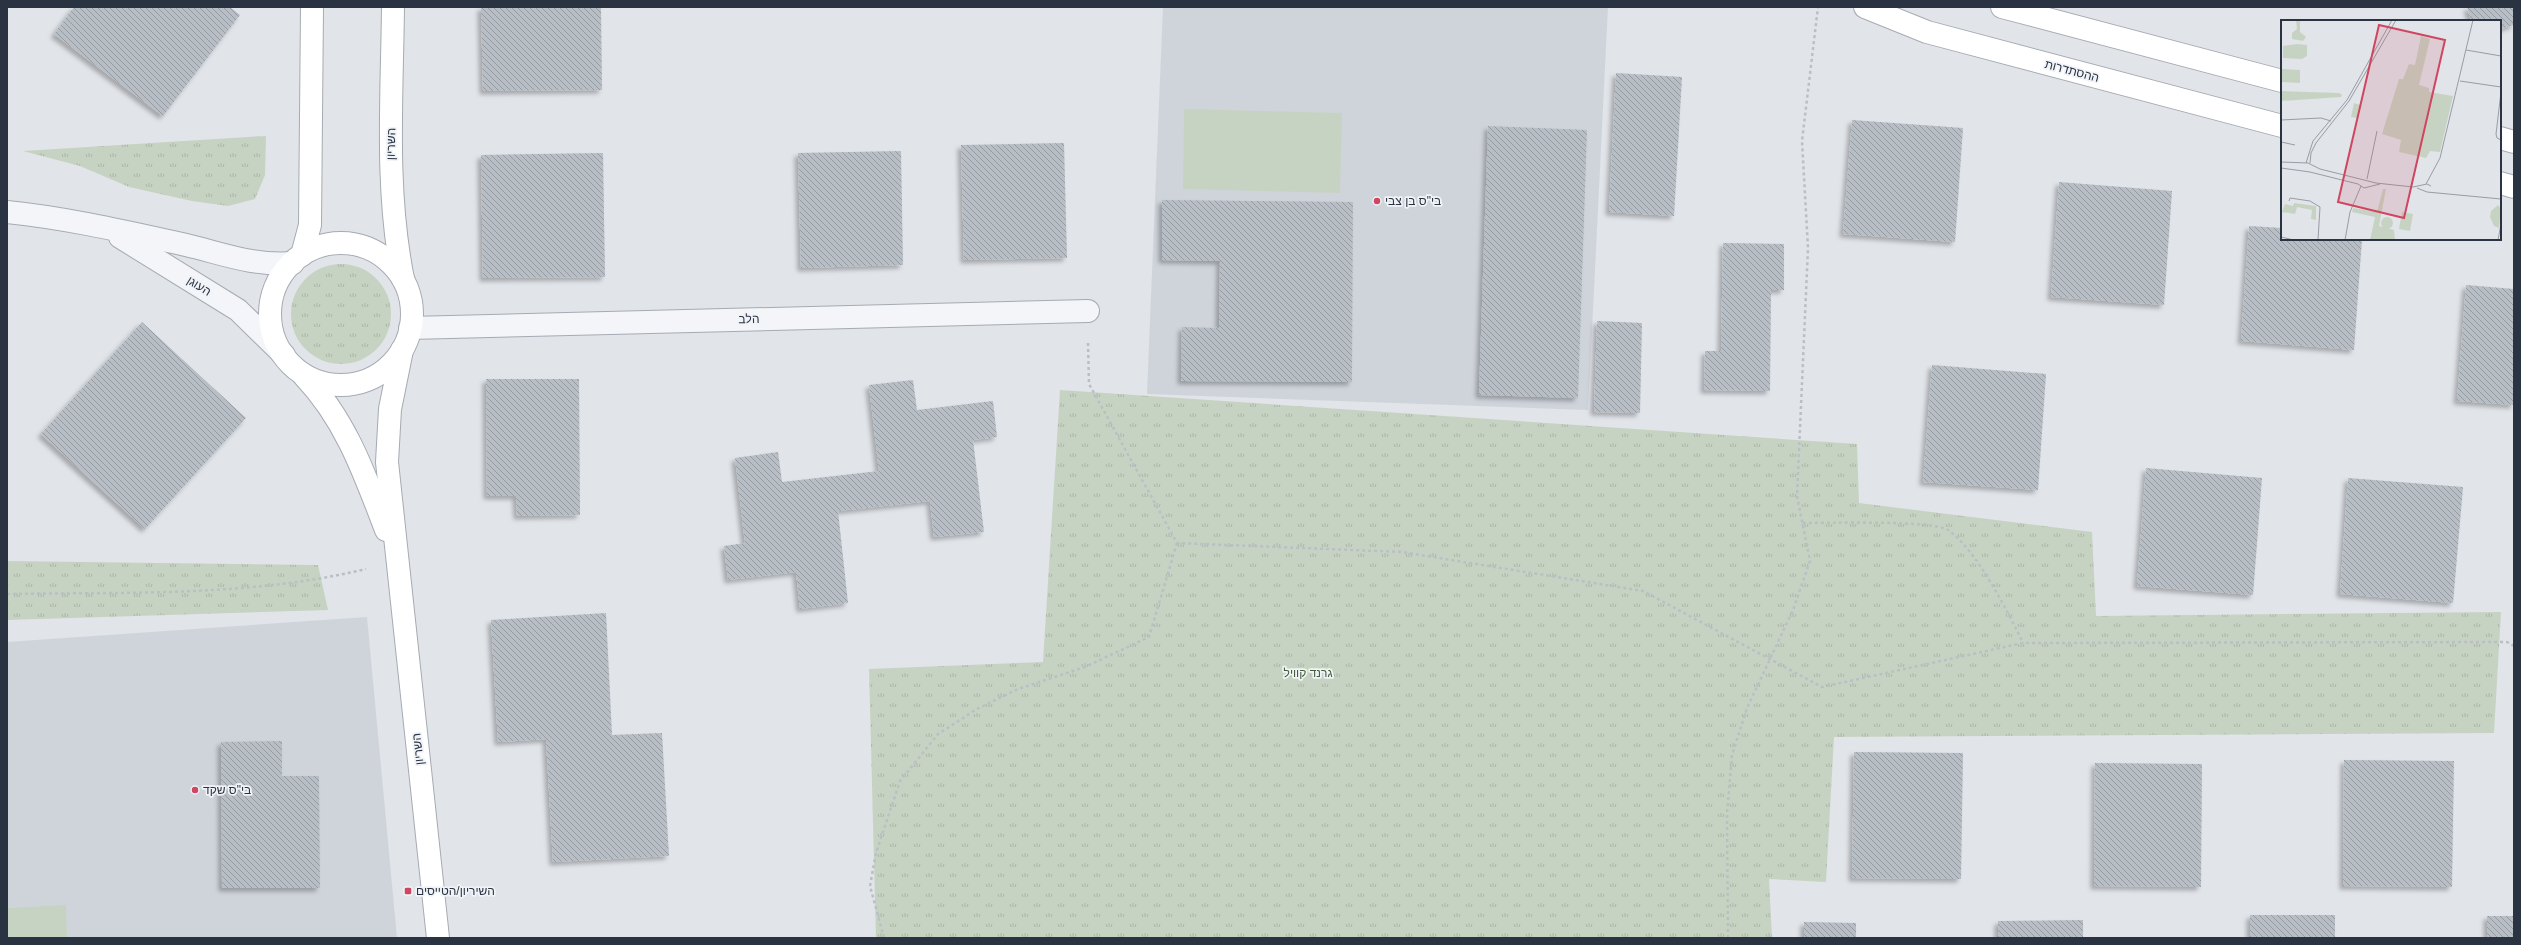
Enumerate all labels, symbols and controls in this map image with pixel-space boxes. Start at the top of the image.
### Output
inset map [2281,20,2501,240]
street label: ההסתדרות [2043,57,2101,85]
street label: השריון [384,128,398,160]
place label: בי"ס בן צבי [1385,194,1441,208]
marker: בי"ס בן צבי [1372,196,1382,206]
street label: העוגן [184,273,214,299]
street label: הלב [738,312,760,326]
park label: גרנד קוויל [1284,666,1332,680]
street label: השריון [409,732,427,766]
place label: בי"ס שקד [203,783,251,797]
marker: בי"ס שקד [190,785,200,795]
place label: השיריון/הטייסים [416,884,495,898]
marker: השיריון/הטייסים [403,886,413,896]

